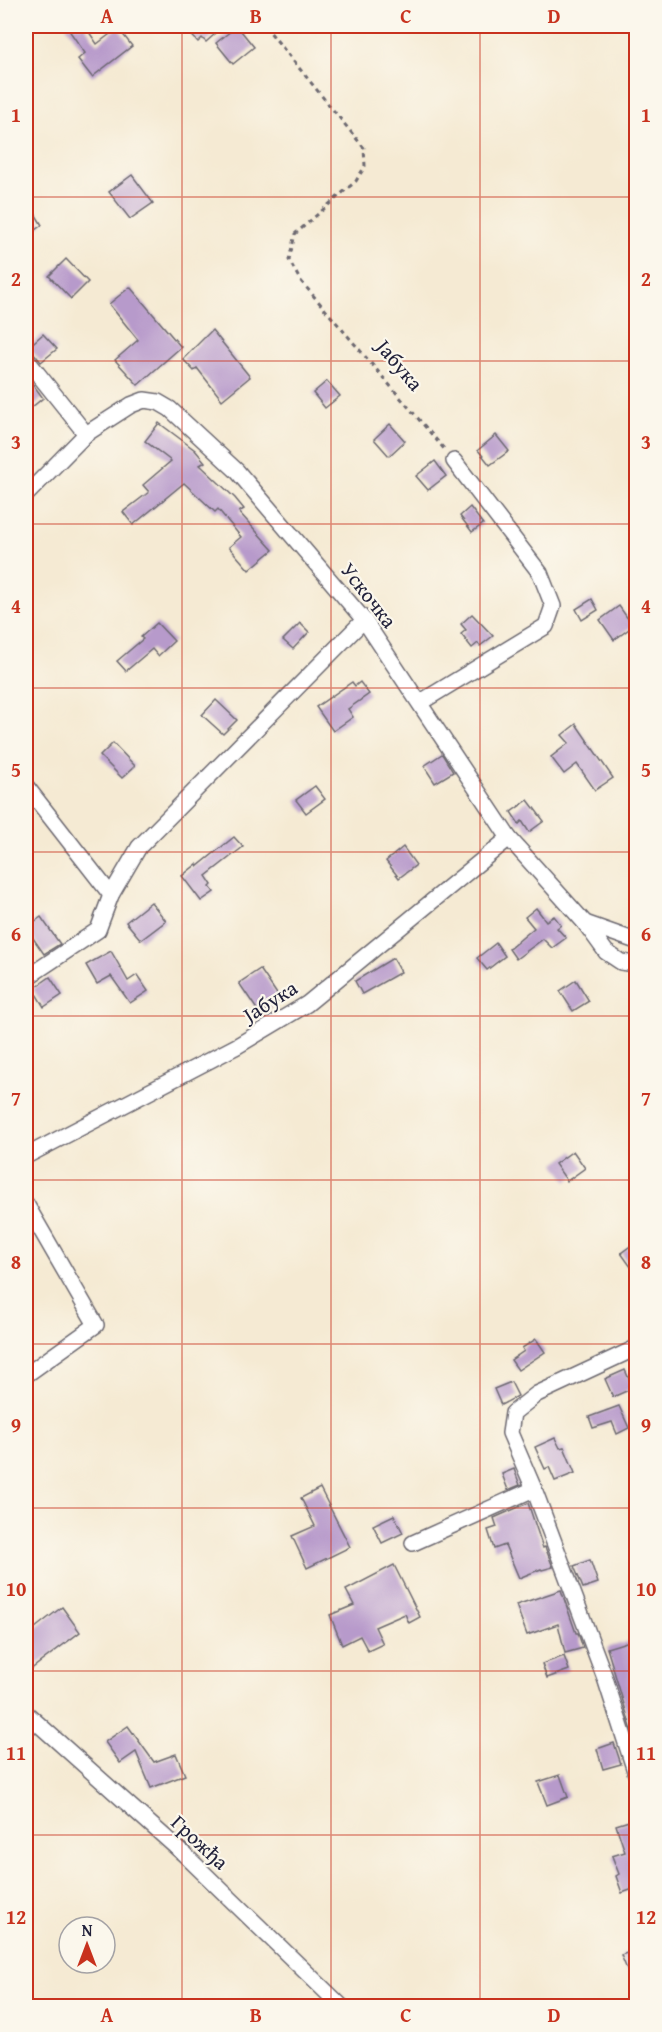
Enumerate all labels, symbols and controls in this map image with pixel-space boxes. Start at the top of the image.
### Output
text: A [101,1,114,30]
text: B [250,1,262,30]
text: C [400,1,412,30]
text: D [547,1,561,30]
text: 1 [11,100,21,129]
text: 1 [641,100,651,129]
text: 2 [11,264,21,293]
text: 2 [641,264,651,293]
street label: Јабука [367,330,431,398]
text: 3 [11,427,21,456]
text: 3 [641,427,651,456]
street label: Ускочка [333,555,405,635]
text: 4 [11,591,21,620]
text: 4 [641,591,651,620]
text: 5 [11,755,21,784]
text: 5 [641,755,651,784]
text: 6 [11,919,21,948]
text: 6 [641,919,651,948]
street label: Јабука [234,972,303,1031]
text: 7 [11,1083,21,1112]
text: 7 [641,1083,651,1112]
text: 8 [11,1247,21,1276]
text: 8 [641,1247,651,1276]
text: 9 [11,1410,21,1439]
text: 9 [641,1410,651,1439]
text: 10 [6,1574,26,1603]
text: 10 [636,1574,656,1603]
text: 11 [6,1738,26,1767]
text: 11 [636,1738,656,1767]
street label: Грожђа [164,1807,236,1877]
text: 12 [6,1902,26,1931]
text: 12 [636,1902,656,1931]
north arrow [57,1915,117,1975]
text: N [82,1918,93,1942]
text: A [101,2000,114,2029]
text: B [250,2000,262,2029]
text: C [400,2000,412,2029]
text: D [547,2000,561,2029]

